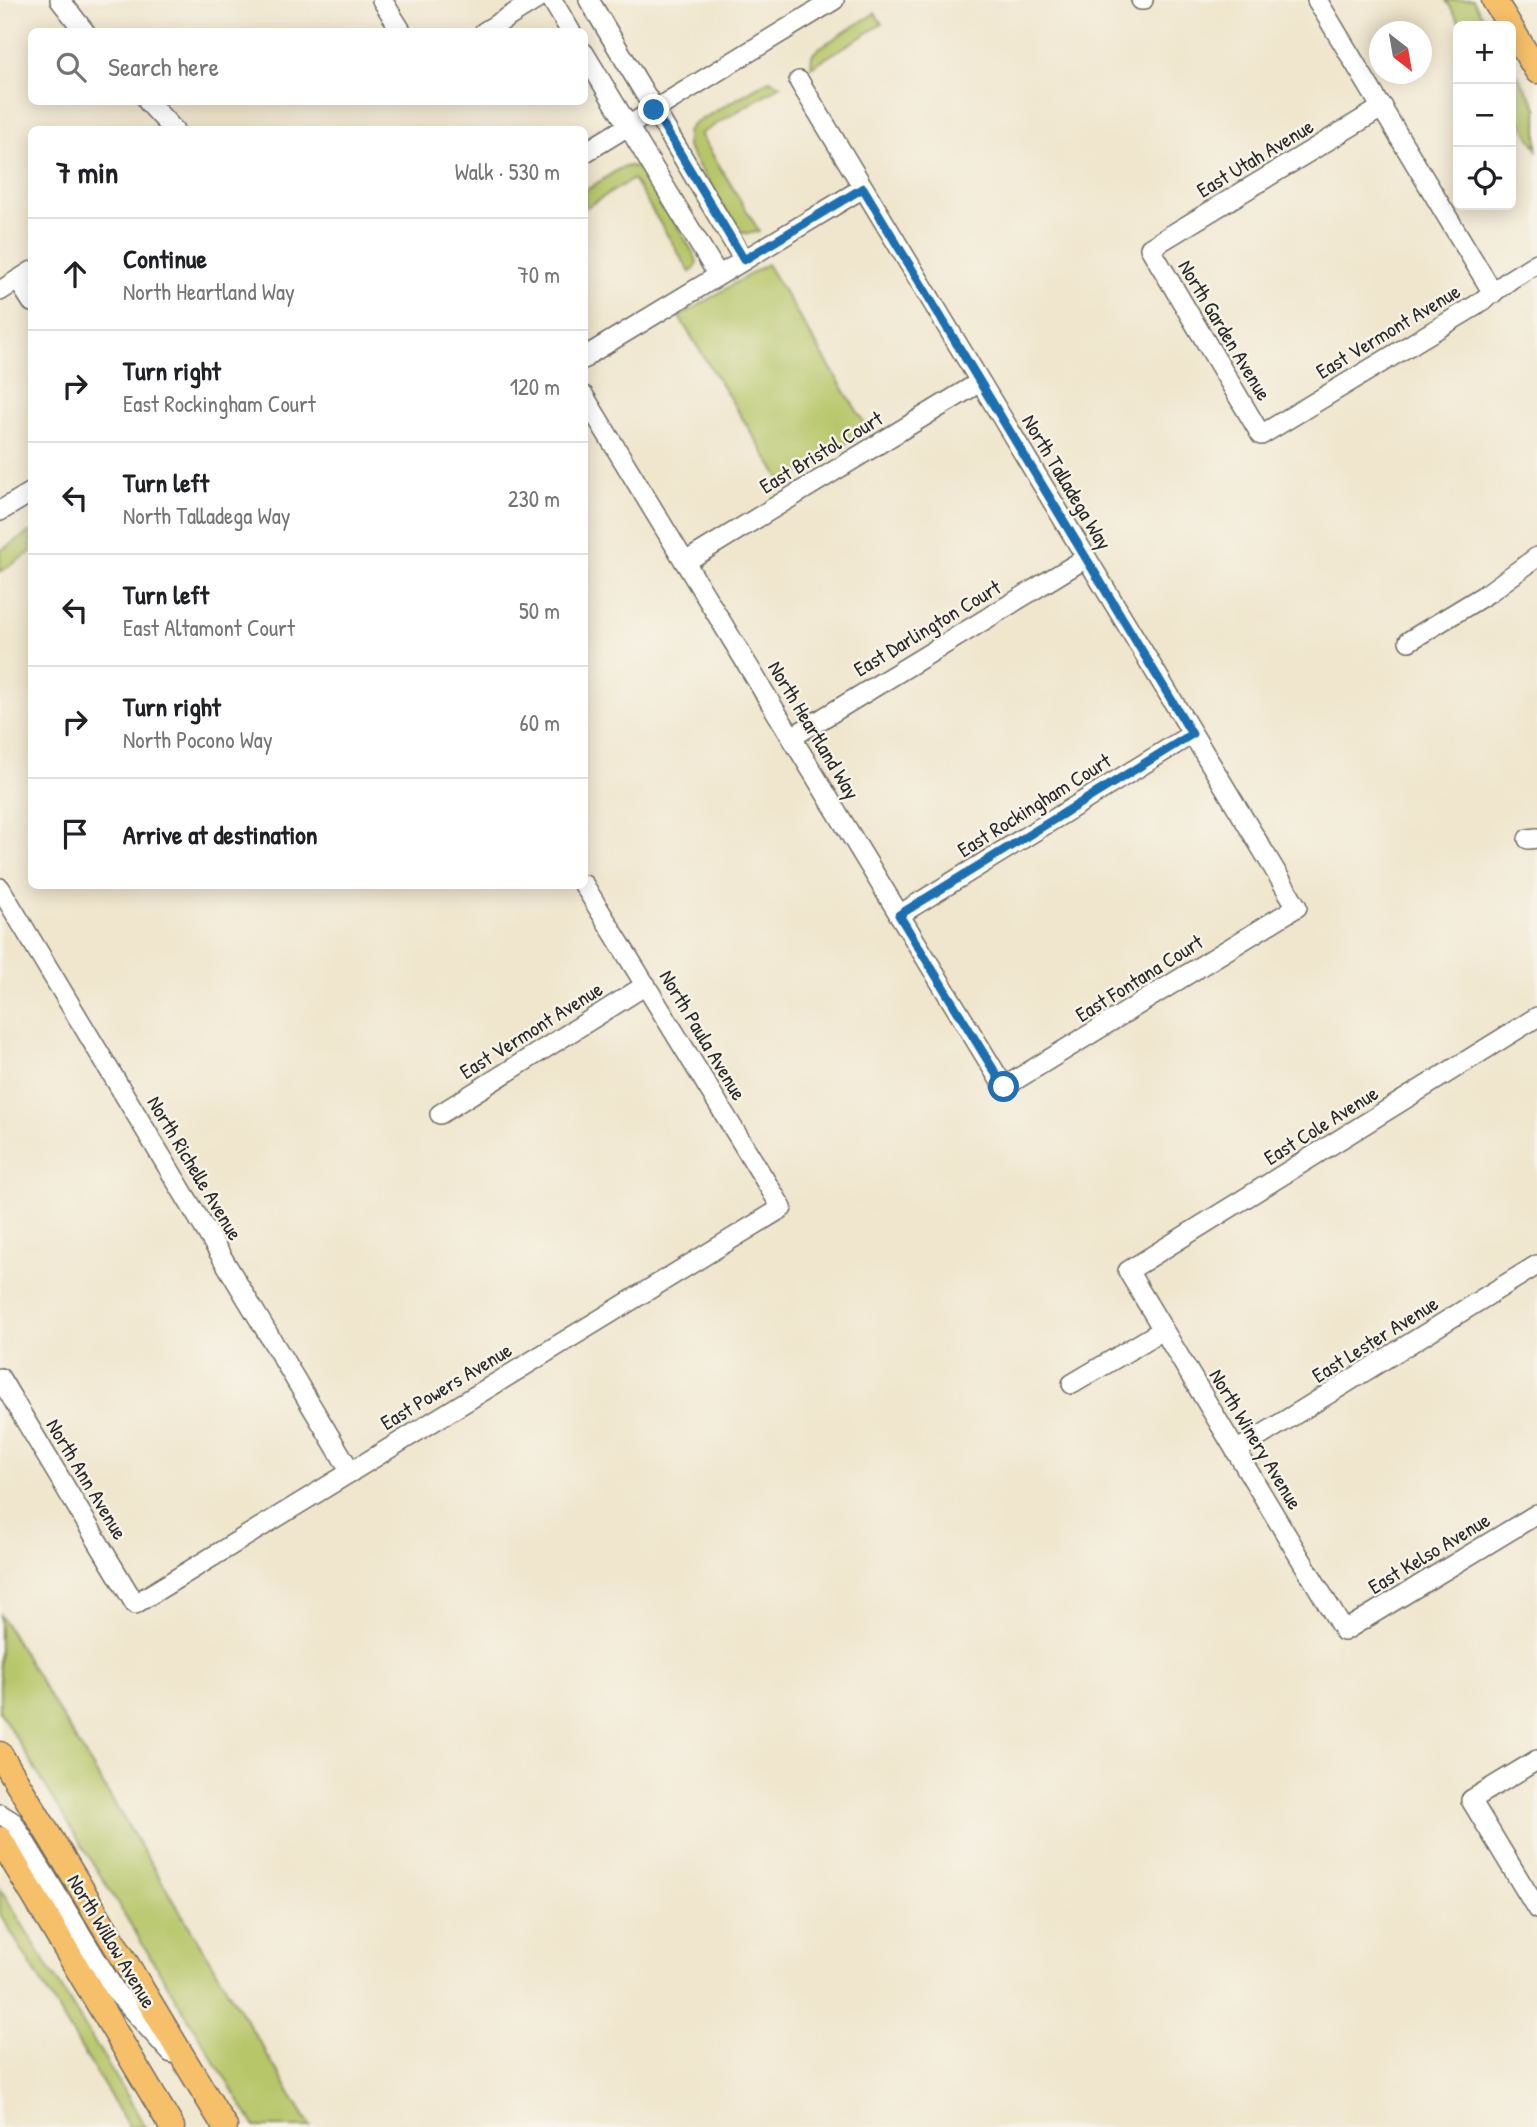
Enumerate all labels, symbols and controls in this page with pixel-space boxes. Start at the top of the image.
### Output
north arrow [1369,21,1432,84]
map controls [1453,21,1516,210]
button: + [1453,21,1516,84]
search box [28,28,588,105]
icon: search [52,48,90,86]
text: Search here [108,49,219,84]
button: − [1453,84,1516,147]
route end [638,94,669,125]
street label: East Utah Avenue [1191,112,1319,204]
button: locate [1453,147,1516,210]
text: 7 min [56,152,118,192]
text: Walk · 530 m [455,156,560,187]
text: Continue [123,241,207,276]
street label: North Garden Avenue [1172,254,1278,406]
icon: ahead [56,255,94,293]
text: 70 m [517,259,560,290]
text: North Heartland Way [123,276,295,307]
street label: East Vermont Avenue [1310,276,1466,386]
text: Turn right [123,353,221,388]
icon: right [56,367,94,405]
text: 120 m [510,371,560,402]
text: East Rockingham Court [123,388,316,419]
street label: East Bristol Court [754,403,889,500]
street label: North Talladega Way [1015,409,1119,555]
text: Turn left [123,465,209,500]
icon: left [56,479,94,517]
text: 230 m [508,483,560,514]
text: North Talladega Way [123,500,291,531]
street label: East Darlington Court [848,572,1007,683]
text: Turn left [123,577,209,612]
icon: left [56,591,94,629]
text: 50 m [519,595,560,626]
text: East Altamont Court [123,612,295,643]
street label: North Heartland Way [761,655,867,805]
text: Turn right [123,689,221,724]
icon: right [56,703,94,741]
text: 60 m [520,707,560,738]
text: North Pocono Way [123,724,273,755]
street label: East Rockingham Court [952,746,1117,864]
icon: arrive [56,815,94,853]
text: Arrive at destination [123,817,318,852]
street label: East Fontana Court [1070,927,1209,1029]
street label: North Paula Avenue [653,964,753,1106]
street label: East Vermont Avenue [454,974,608,1086]
route start [988,1071,1019,1102]
street label: East Cole Avenue [1258,1078,1384,1172]
street label: North Richelle Avenue [140,1090,250,1246]
street label: East Lester Avenue [1306,1289,1444,1389]
street label: East Powers Avenue [375,1335,517,1437]
street label: North Winery Avenue [1203,1363,1309,1515]
street label: North Ann Avenue [40,1413,134,1545]
street label: East Kelso Avenue [1363,1505,1495,1601]
street label: North Willow Avenue [61,1869,163,2013]

